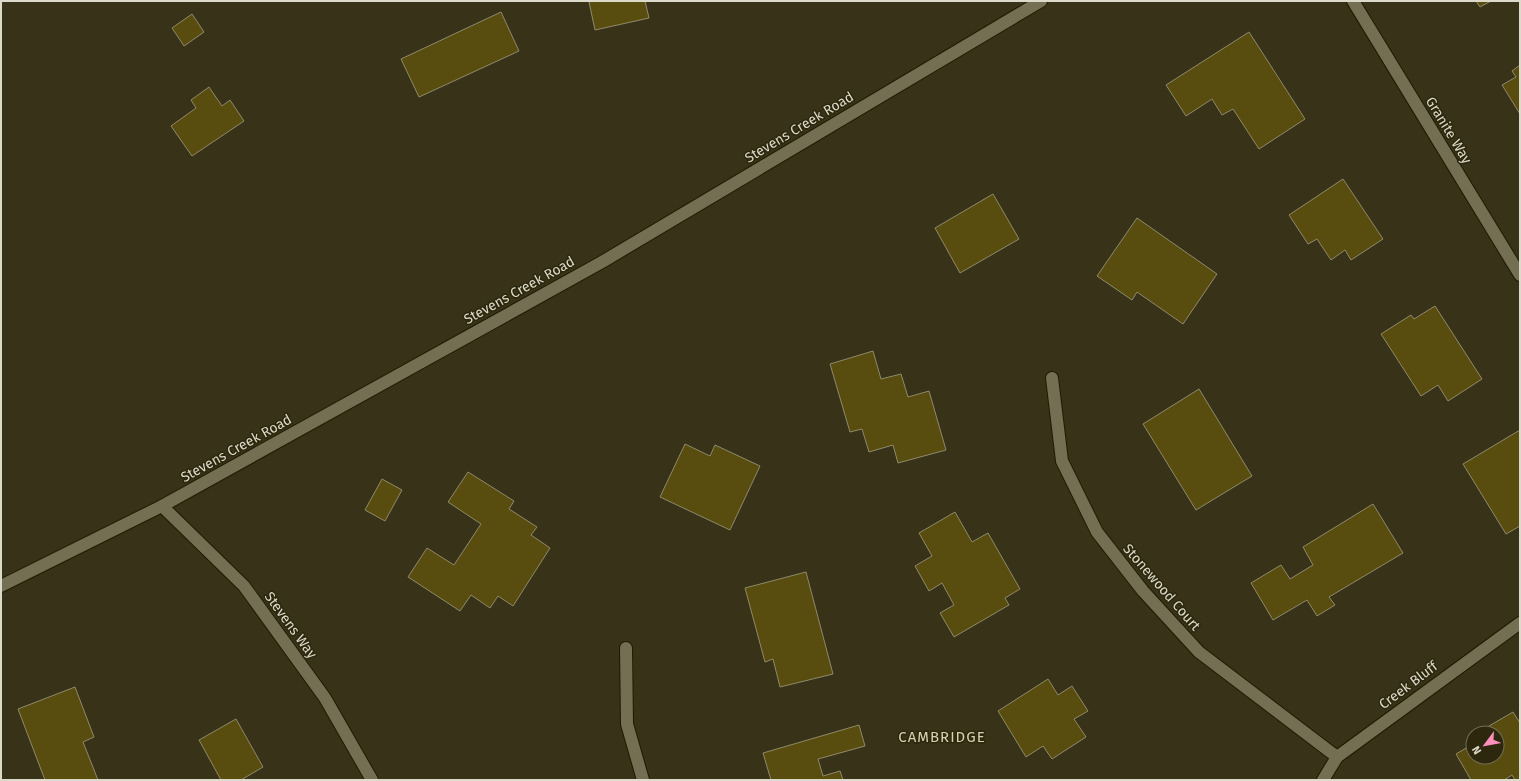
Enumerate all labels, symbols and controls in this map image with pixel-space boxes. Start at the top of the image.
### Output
street label: Stevens Creek Road [742,88,857,167]
street label: Granite Way [1422,94,1475,167]
street label: Stevens Creek Road [461,253,578,328]
street label: Stevens Creek Road [178,411,295,486]
street label: Stonewood Court [1119,541,1205,635]
street label: Stevens Way [261,589,321,662]
street label: Creek Bluff [1376,657,1442,713]
north arrow [1465,725,1505,765]
district label: CAMBRIDGE [898,728,986,746]
text: N [1469,743,1484,757]

